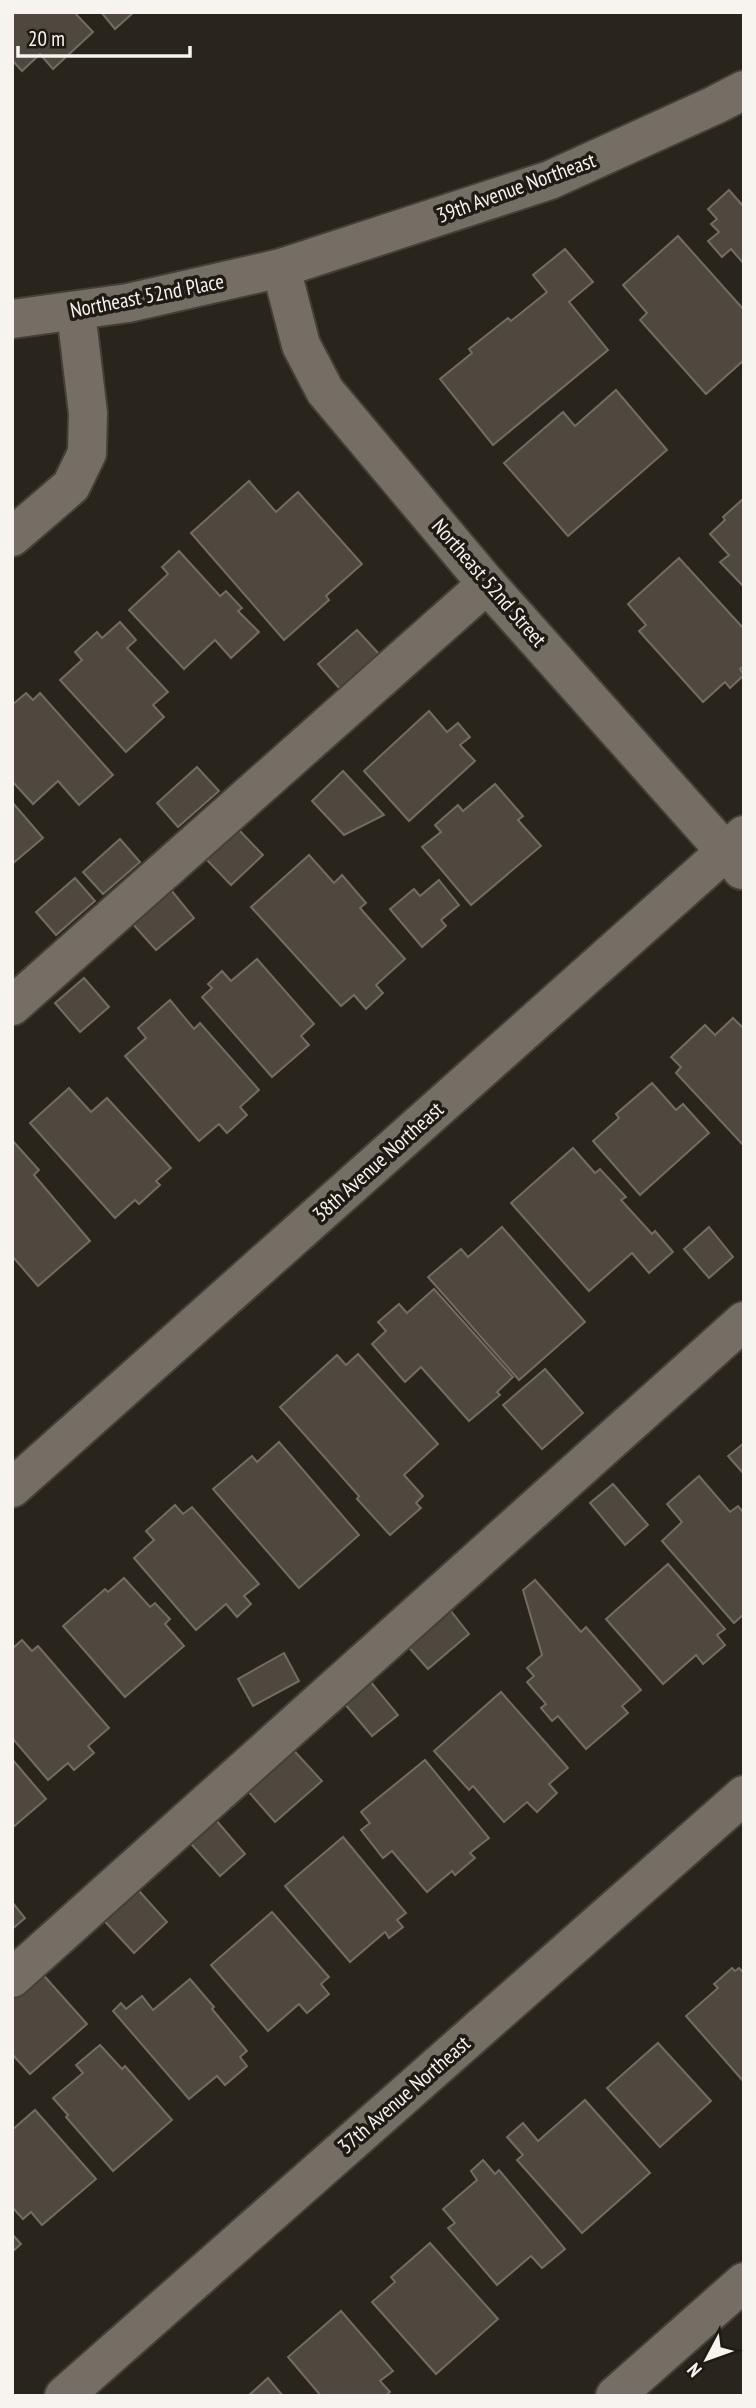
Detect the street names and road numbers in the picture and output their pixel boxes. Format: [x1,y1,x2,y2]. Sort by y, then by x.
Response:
street label: 39th Avenue Northeast [433,146,599,229]
street label: Northeast 52nd Place [68,267,226,324]
street label: Northeast 52nd Street [426,513,553,653]
street label: 38th Avenue Northeast [307,1096,449,1228]
street label: 37th Avenue Northeast [332,2030,476,2160]

